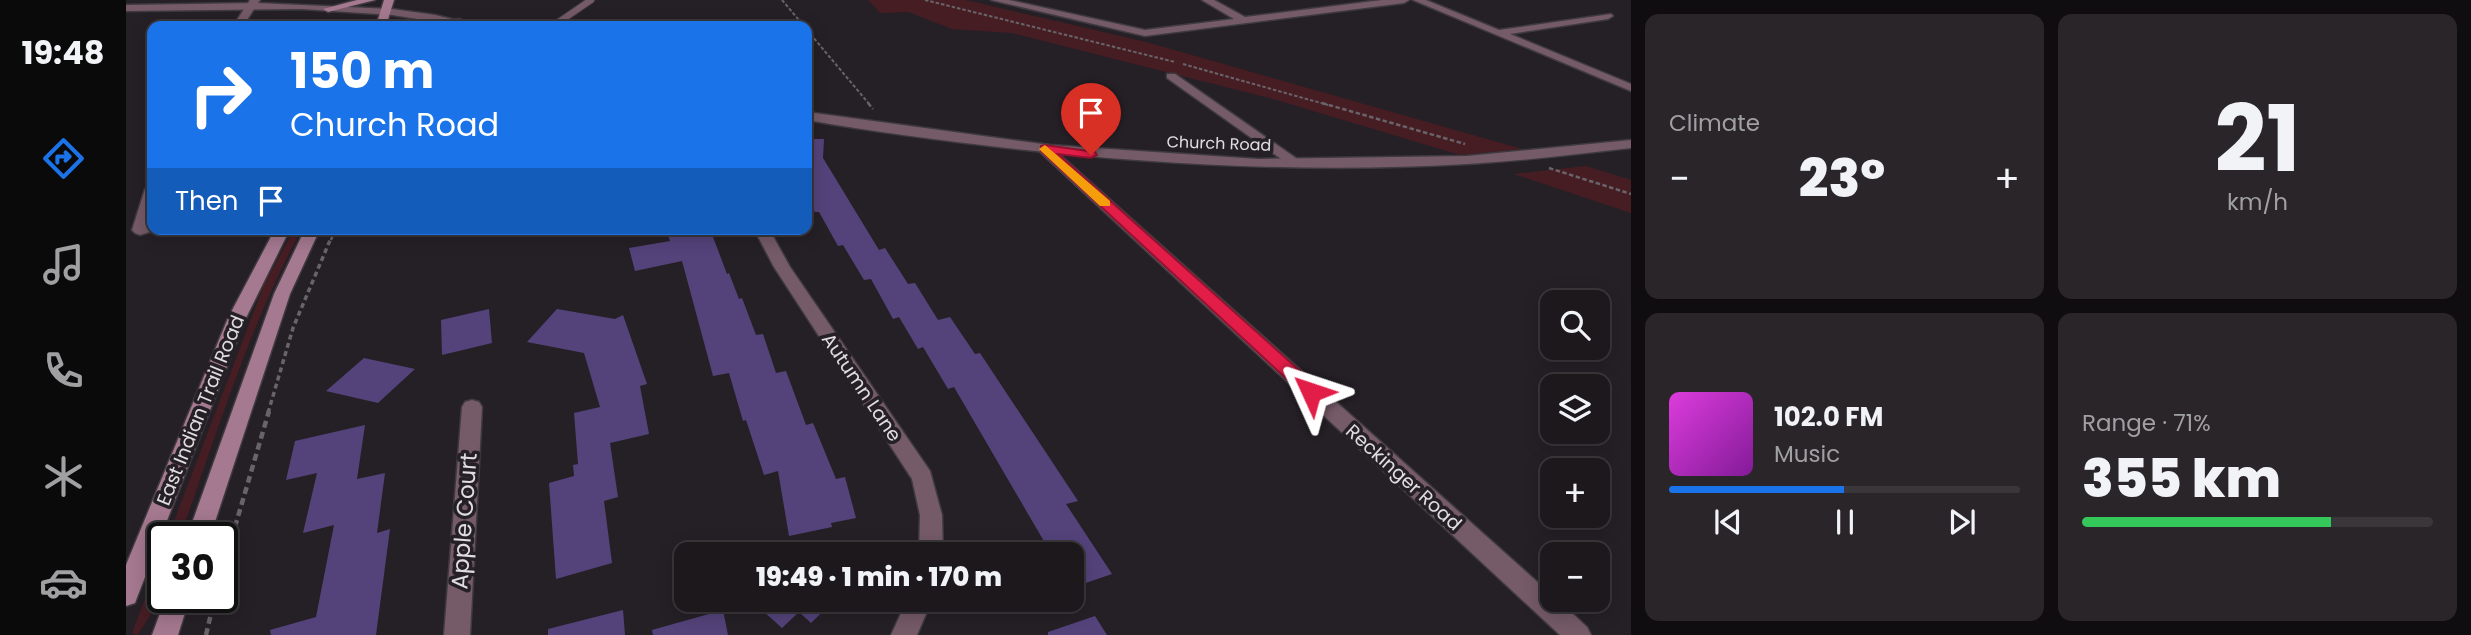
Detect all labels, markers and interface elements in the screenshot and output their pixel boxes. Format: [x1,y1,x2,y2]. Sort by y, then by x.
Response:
text: 19:48 [21,30,105,75]
text: 150 m [290,37,435,105]
icon: right [175,49,266,140]
text: 21 [2214,75,2301,203]
pin [1061,83,1121,155]
icon: arrive [1072,94,1110,132]
text: Church Road [290,102,499,147]
text: Climate [1669,107,1760,139]
street label: Church Road [1166,130,1272,157]
icon: directions [39,134,88,183]
text: 23° [1799,142,1885,215]
text: − [1669,152,1690,205]
text: + [1994,152,2020,205]
icon: arrive [252,182,290,220]
text: Then [175,183,238,219]
text: km/h [2227,186,2288,218]
icon: music [39,240,88,289]
map controls [1540,290,1610,612]
button: search [1540,290,1610,360]
street label: East Indian Trail Road [150,311,251,509]
street label: Autumn Lane [815,328,908,447]
icon: phone [39,346,88,395]
position arrow [1274,355,1348,429]
button: layers [1540,374,1610,444]
text: 102.0 FM [1774,399,1883,435]
text: Range · 71% [2082,407,2211,439]
street label: Reckinger Road [1340,418,1468,537]
text: Music [1774,438,1840,470]
text: 355 km [2082,442,2281,515]
icon: climate [39,452,88,501]
street label: Apple Court [443,452,485,590]
button: + [1540,458,1610,528]
icon: previous [1709,503,1747,541]
icon: pause [1826,503,1864,541]
icon: next [1943,503,1981,541]
speed limit sign: 30 [147,522,238,613]
button: − [1540,542,1610,612]
icon: car [39,558,88,607]
text: 19:49 · 1 min · 170 m [756,559,1002,595]

